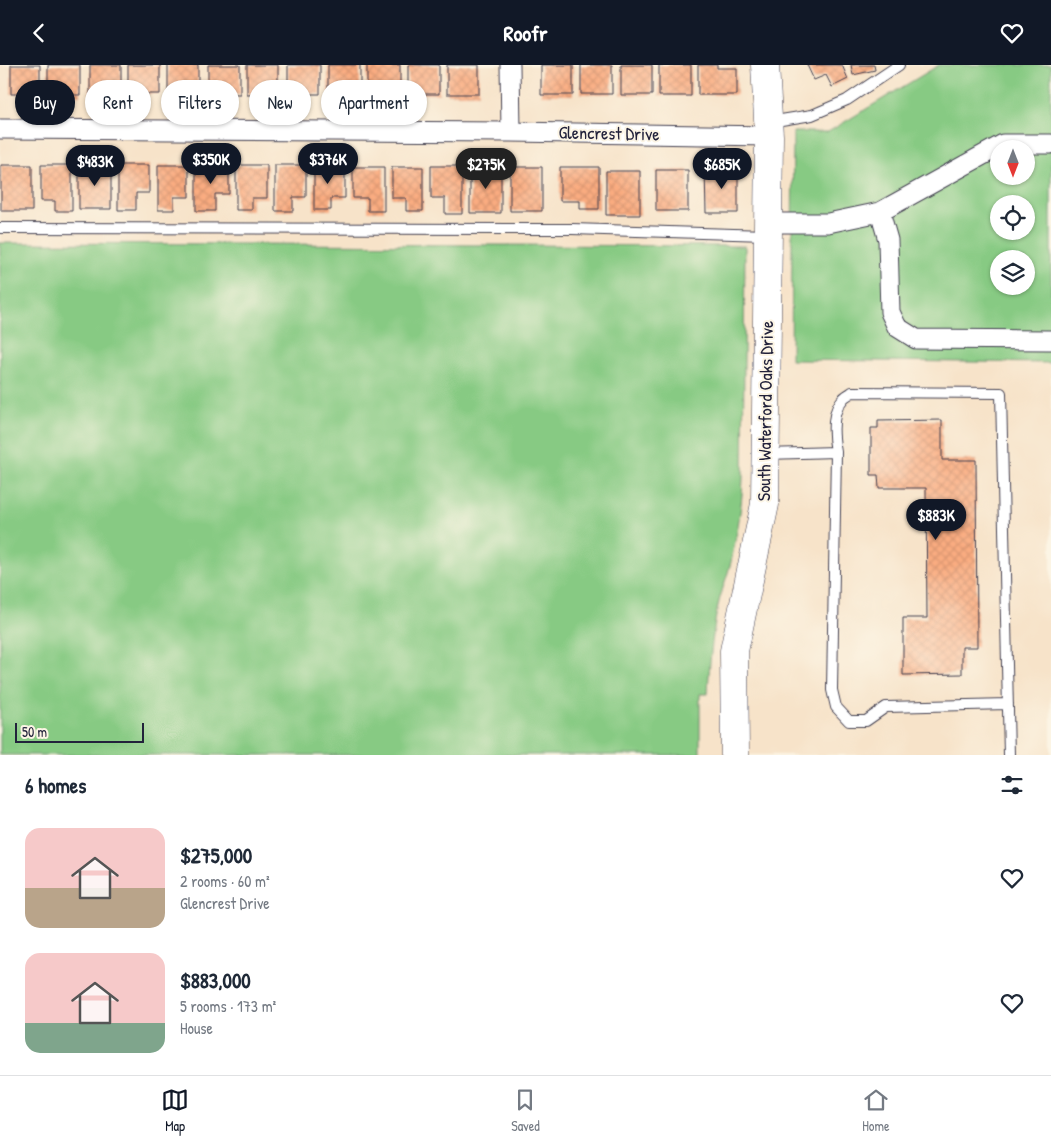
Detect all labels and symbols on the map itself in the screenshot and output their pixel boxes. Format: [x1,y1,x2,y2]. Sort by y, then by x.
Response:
street label: Glencrest Drive [558,120,660,146]
north arrow [990,140,1035,185]
pin: $350K [176,143,246,185]
pin: $376K [293,143,363,185]
pin: $483K [60,145,130,187]
pin: $275K [451,147,521,190]
pin: $685K [687,147,757,190]
street label: South Waterford Oaks Drive [751,321,779,501]
pin: $883K [901,499,971,541]
scale bar [15,720,144,743]

